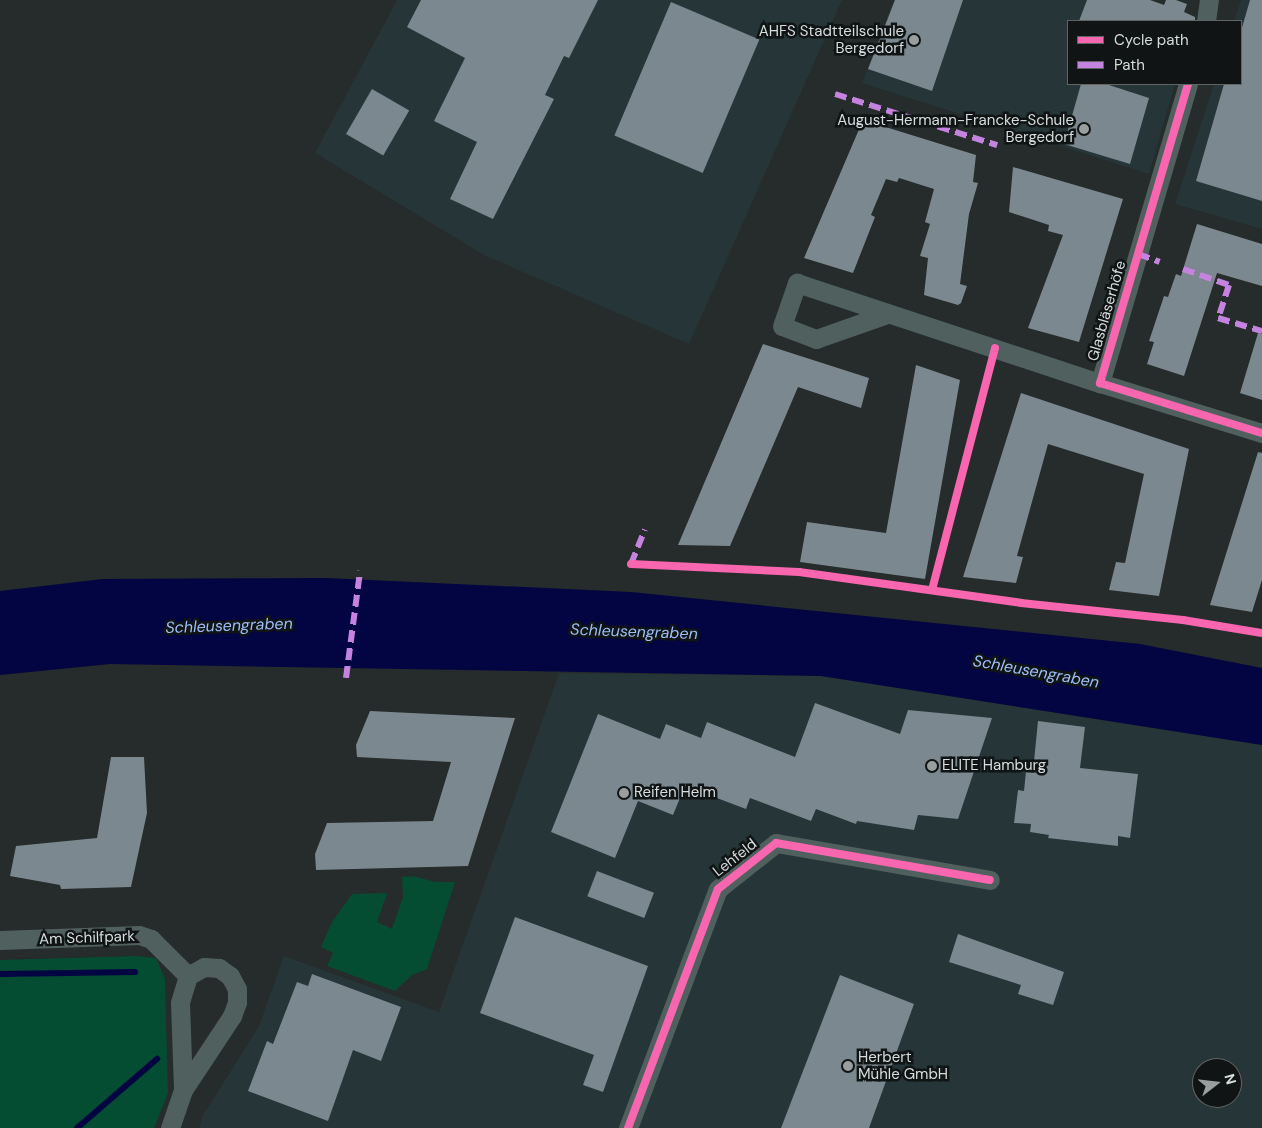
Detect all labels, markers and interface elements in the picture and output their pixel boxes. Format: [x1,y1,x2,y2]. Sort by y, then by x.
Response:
legend [1067,20,1242,85]
place label: AHFS Stadtteilschule Bergedorf [759,22,904,57]
text: Cycle path [1114,30,1189,50]
marker: AHFS Stadtteilschule Bergedorf [908,34,920,46]
text: Path [1114,55,1145,75]
place label: August-Hermann-Francke-Schule Bergedorf [837,111,1074,146]
marker: August-Hermann-Francke-Schule Bergedorf [1078,123,1090,135]
street label: Glasbläserhöfe [1084,259,1130,363]
water label: Schleusengraben [165,614,293,638]
water label: Schleusengraben [570,620,698,644]
water label: Schleusengraben [972,651,1100,693]
place label: ELITE Hamburg [942,757,1046,775]
marker: ELITE Hamburg [926,760,938,772]
place label: Reifen Helm [634,784,716,802]
marker: Reifen Helm [618,787,630,799]
street label: Lehfeld [709,835,761,881]
street label: Am Schilfpark [39,927,135,949]
place label: Herbert Mühle GmbH [858,1048,948,1083]
north arrow [1192,1058,1242,1108]
marker: Herbert Mühle GmbH [842,1060,854,1072]
text: N [1220,1072,1241,1087]

